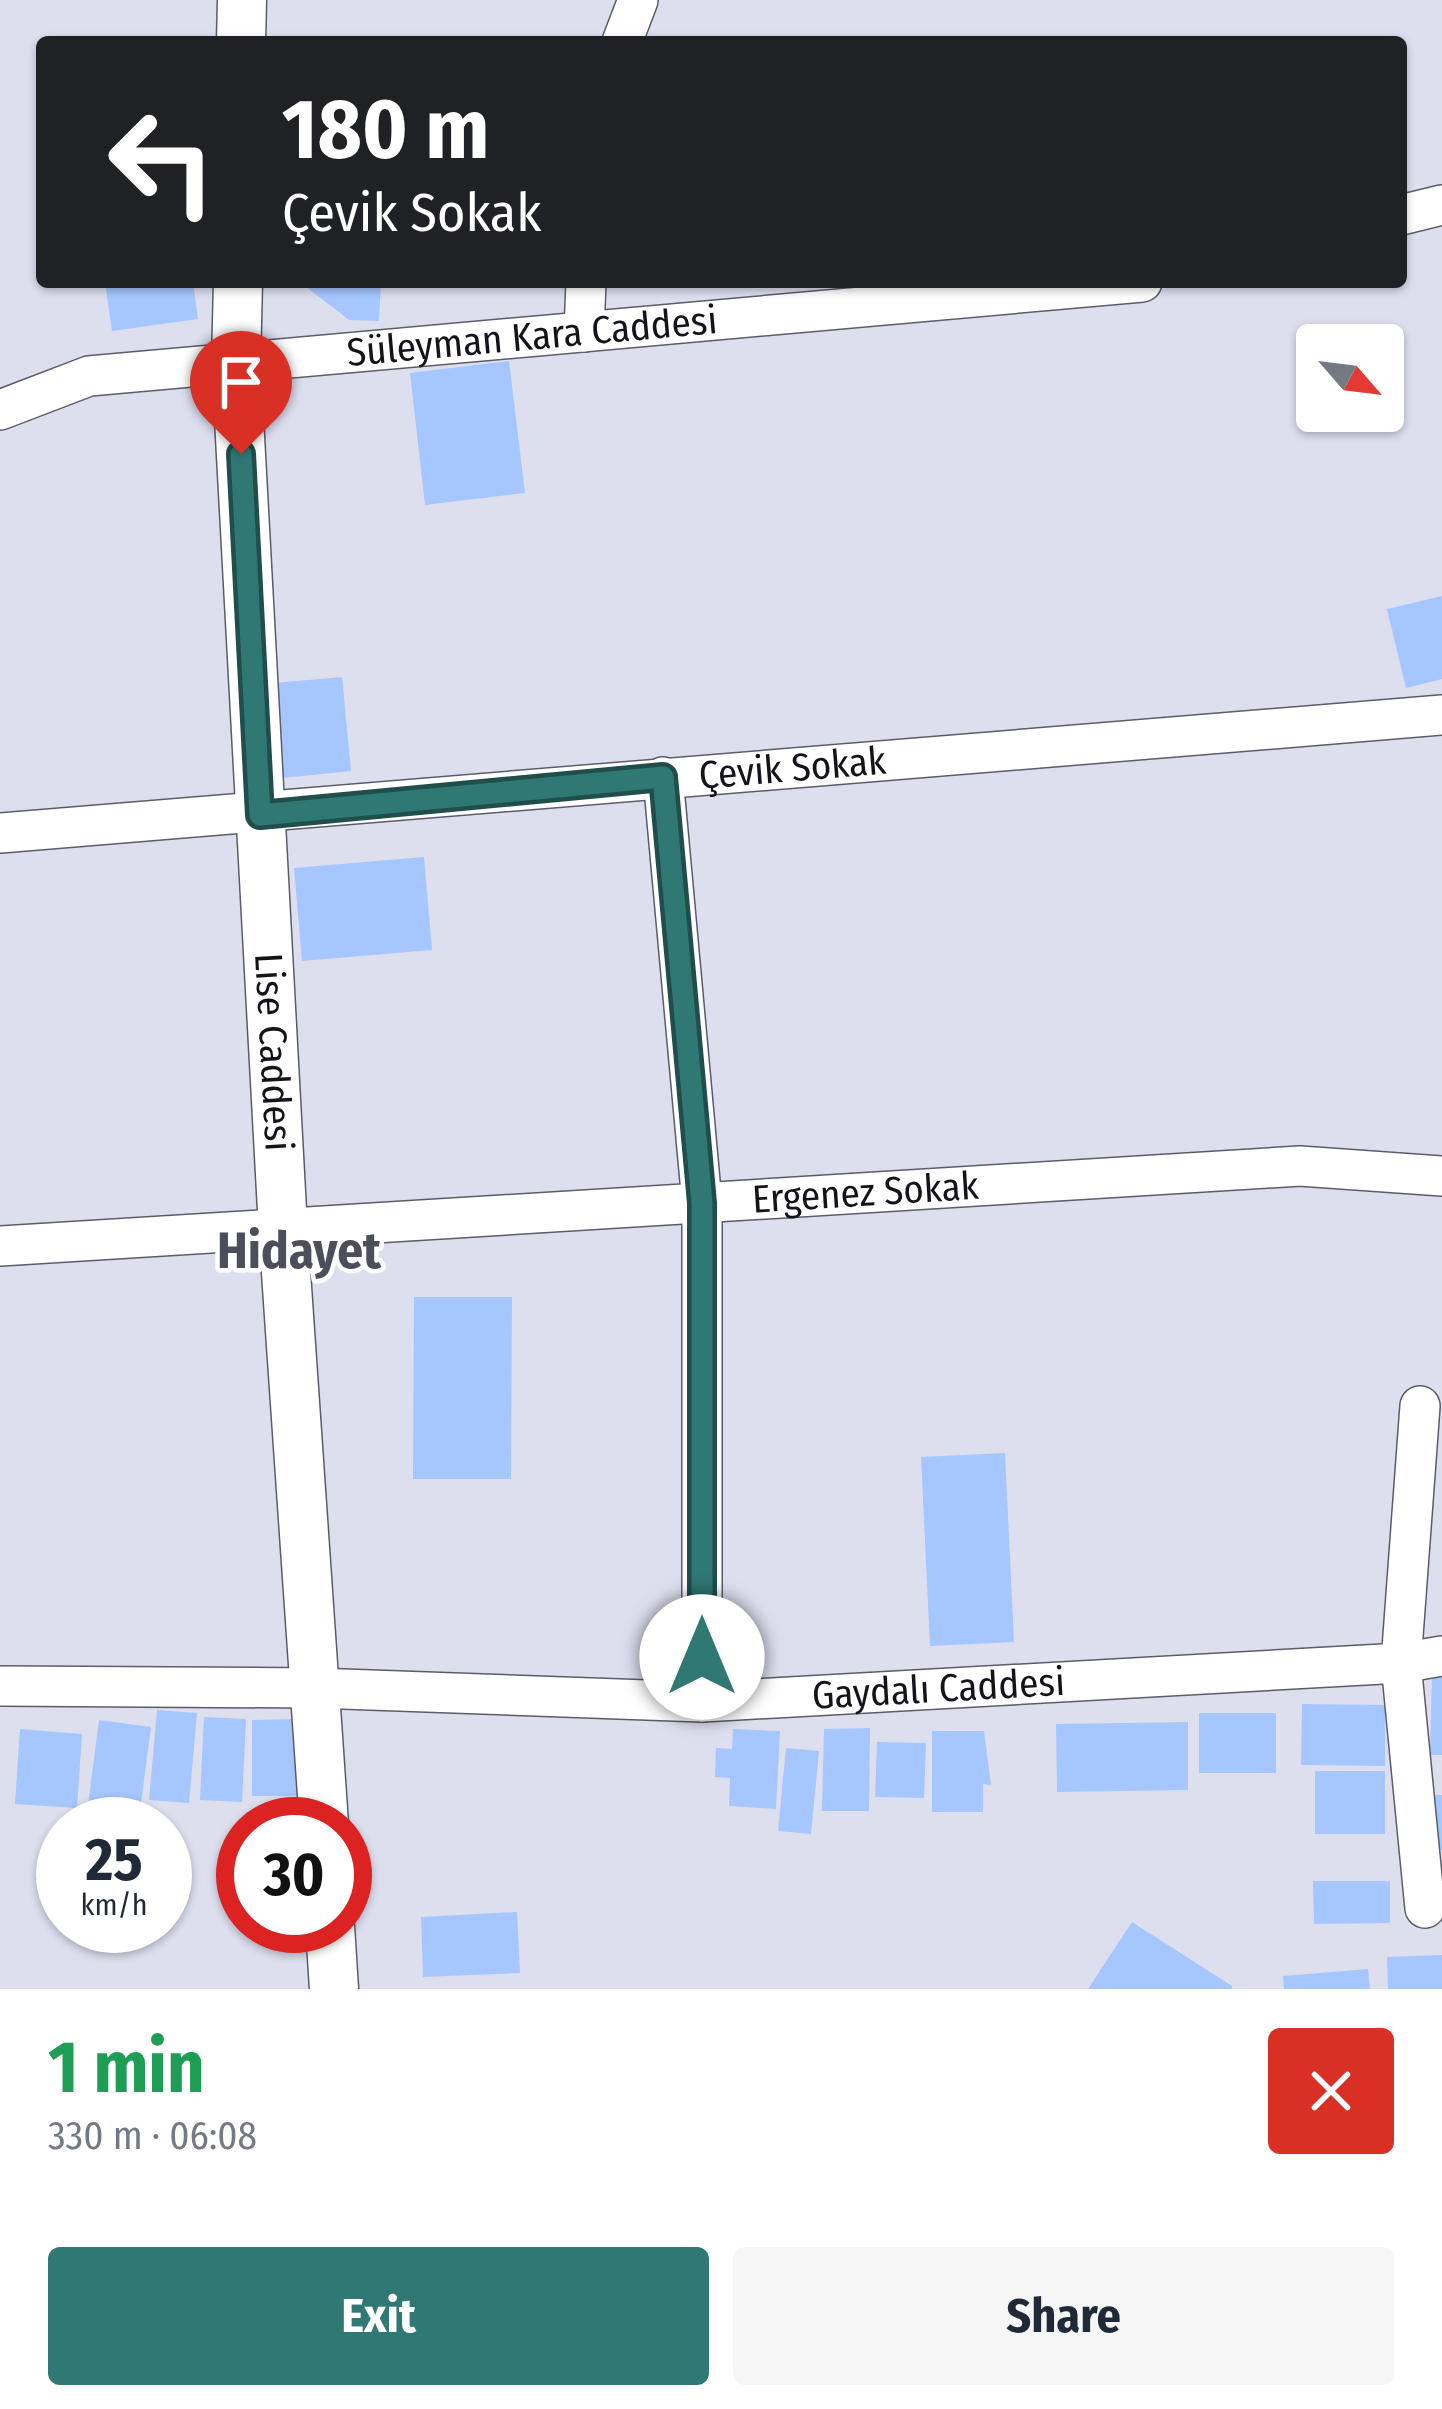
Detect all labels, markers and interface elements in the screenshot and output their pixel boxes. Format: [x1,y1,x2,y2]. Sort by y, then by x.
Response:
text: 180 m [282,79,489,180]
icon: left [84,84,240,240]
text: Çevik Sokak [282,181,541,245]
street label: Süleyman Kara Caddesi [345,297,719,376]
north arrow [1296,324,1404,432]
map controls [1296,324,1404,432]
pin [190,331,292,454]
icon: arrive [208,349,274,415]
street label: Çevik Sokak [697,738,888,799]
street label: Lise Caddesi [245,952,302,1152]
street label: Ergenez Sokak [751,1163,981,1223]
district label: Hidayet [217,1220,382,1282]
position arrow [639,1594,765,1720]
street label: Gaydalı Caddesi [811,1659,1066,1719]
speed limit sign: 30 [216,1797,372,1953]
text: 25 [85,1824,143,1896]
text: km/h [81,1887,147,1923]
text: 1 min [48,2025,205,2111]
button: close [1268,2028,1394,2154]
text: 330 m · 06:08 [48,2113,257,2159]
button: Exit [48,2247,709,2385]
button: Share [733,2247,1394,2385]

